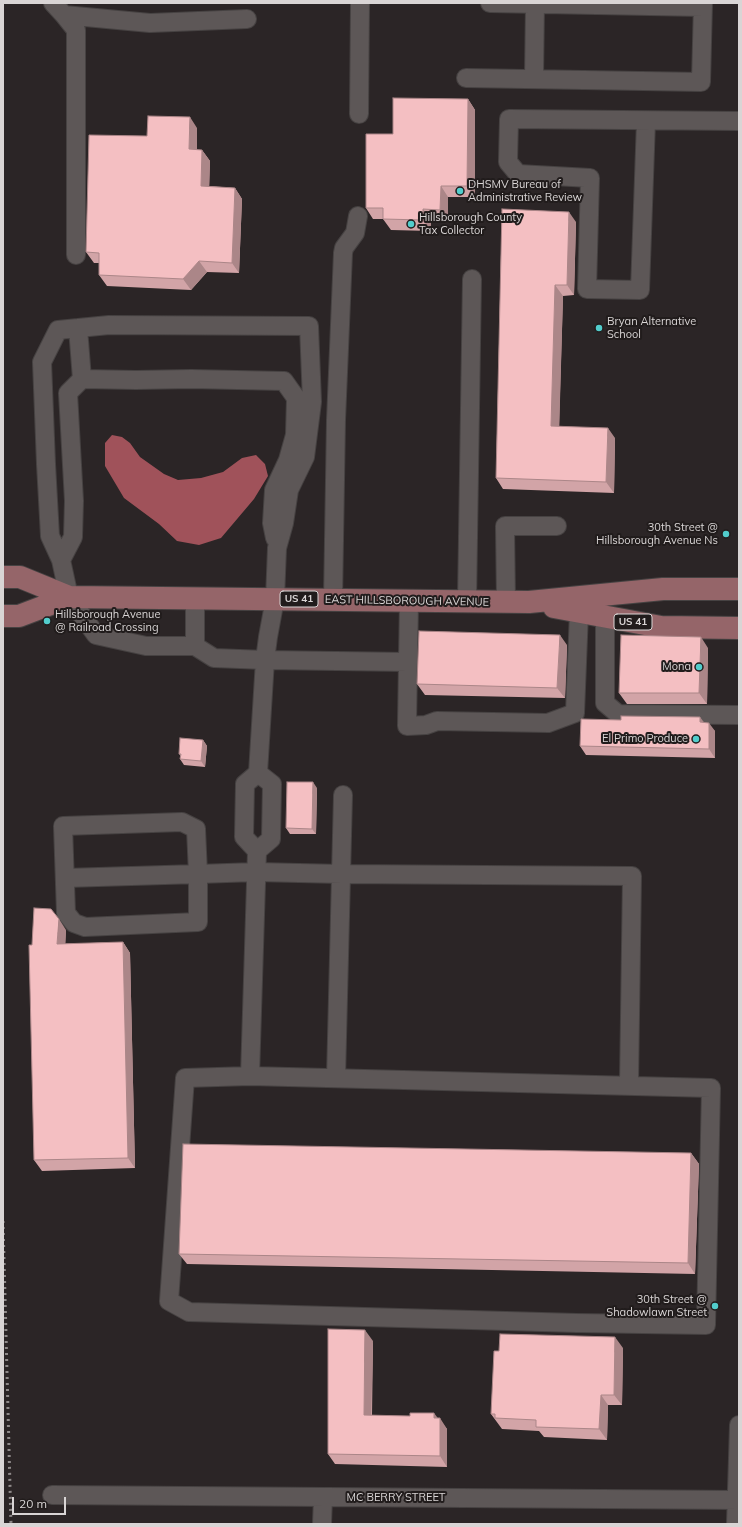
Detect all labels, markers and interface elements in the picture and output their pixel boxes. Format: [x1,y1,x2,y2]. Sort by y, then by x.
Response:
place label: DHSMV Bureau of Administrative Review [468,178,582,204]
marker: DHSMV Bureau of Administrative Review [455,186,465,196]
place label: Hillsborough County Tax Collector [419,211,522,237]
marker: Hillsborough County Tax Collector [406,219,416,229]
place label: Bryan Alternative School [607,315,696,341]
marker: Bryan Alternative School [594,323,604,333]
place label: 30th Street @ Hillsborough Avenue Ns [596,521,718,547]
marker: 30th Street @ Hillsborough Avenue Ns [721,529,731,539]
road number: US 41 [280,591,318,607]
street label: EAST HILLSBOROUGH AVENUE [325,593,489,609]
place label: Hillsborough Avenue @ Railroad Crossing [55,608,160,634]
road number: US 41 [614,614,652,630]
marker: Hillsborough Avenue @ Railroad Crossing [42,616,52,626]
place label: Mona [662,660,691,674]
marker: Mona [694,662,704,672]
place label: El Primo Produce [602,732,688,746]
marker: El Primo Produce [691,734,701,744]
place label: 30th Street @ Shadowlawn Street [606,1293,707,1319]
marker: 30th Street @ Shadowlawn Street [710,1301,720,1311]
scale bar [14,1489,68,1515]
street label: MC BERRY STREET [347,1491,445,1505]
text: 20 m [19,1496,47,1511]

